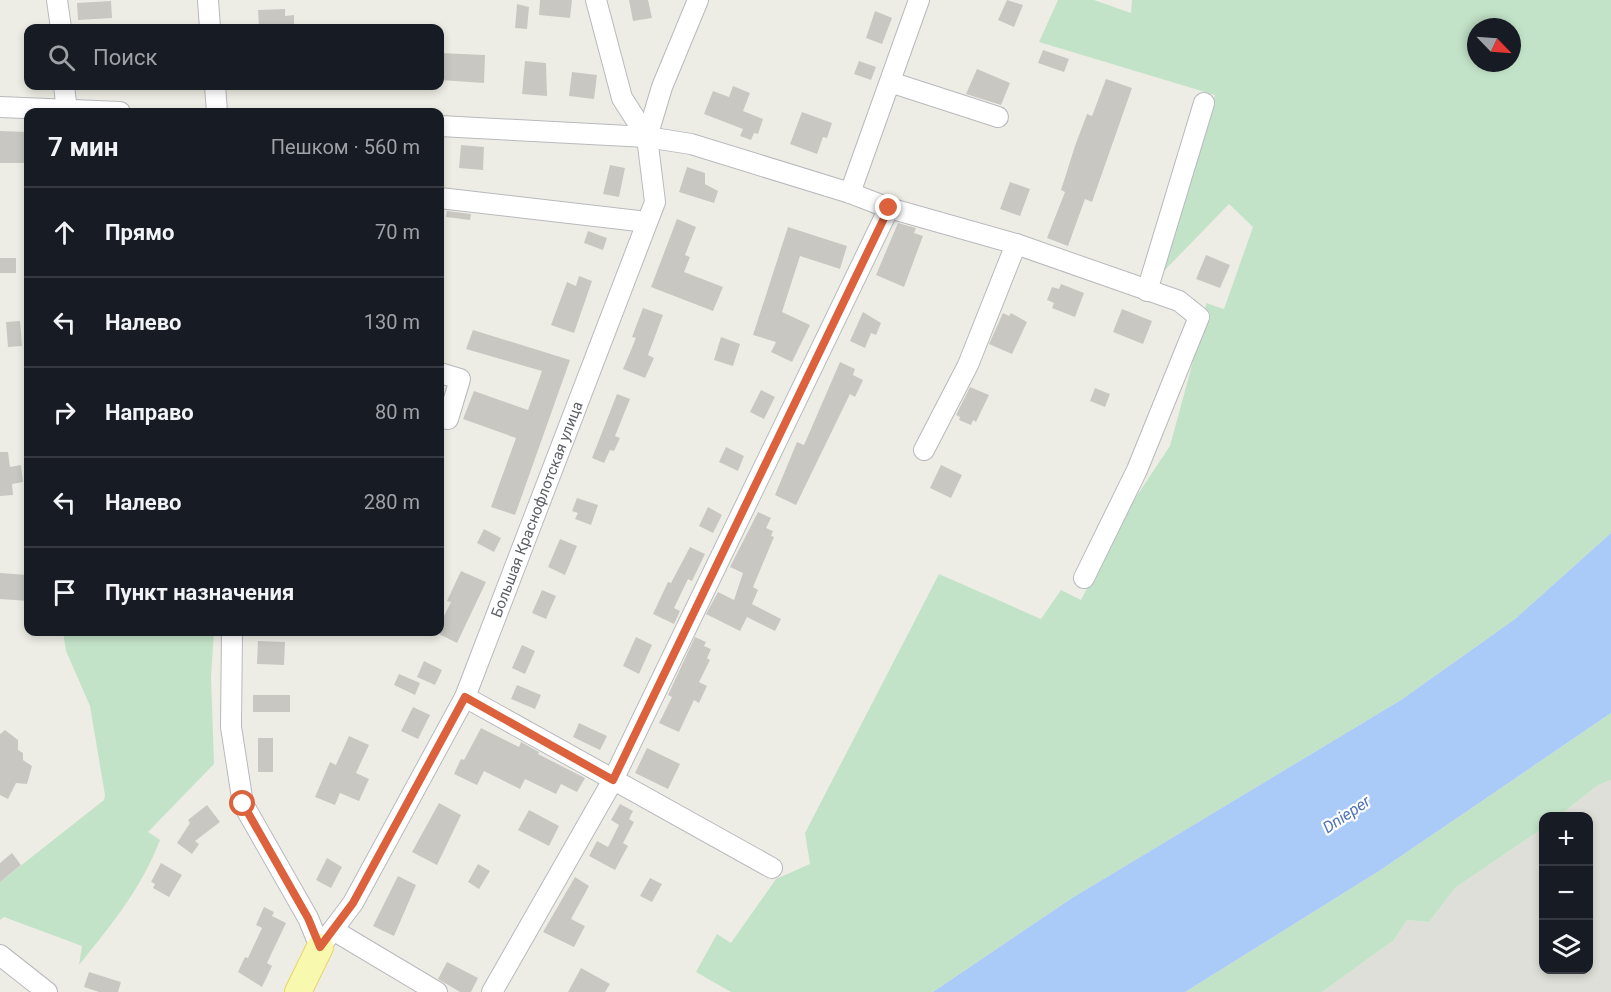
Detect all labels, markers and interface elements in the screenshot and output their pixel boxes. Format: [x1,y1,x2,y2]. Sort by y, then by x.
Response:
north arrow [1467,18,1521,72]
search box [24,24,444,90]
icon: search [45,41,78,74]
text: Поиск [93,45,157,70]
text: 7 мин [48,132,119,162]
text: Пешком · 560 m [271,135,420,159]
route end [875,194,901,220]
icon: ahead [48,216,81,249]
text: Прямо [105,220,174,245]
text: 70 m [375,220,420,244]
icon: left [48,306,81,339]
text: Налево [105,310,182,335]
text: 130 m [364,310,420,334]
icon: right [48,396,81,429]
street label: Большая Краснофлотская улица [487,399,587,620]
text: Направо [105,400,194,425]
text: 80 m [375,400,420,424]
icon: left [48,486,81,519]
text: Налево [105,490,182,515]
text: 280 m [364,490,420,514]
icon: arrive [48,576,81,609]
text: Пункт назначения [105,580,294,605]
route start [229,790,255,816]
water label: Dnieper [1319,791,1374,837]
map controls [1539,812,1593,974]
button: + [1539,812,1593,866]
button: − [1539,866,1593,920]
button: layers [1539,920,1593,974]

